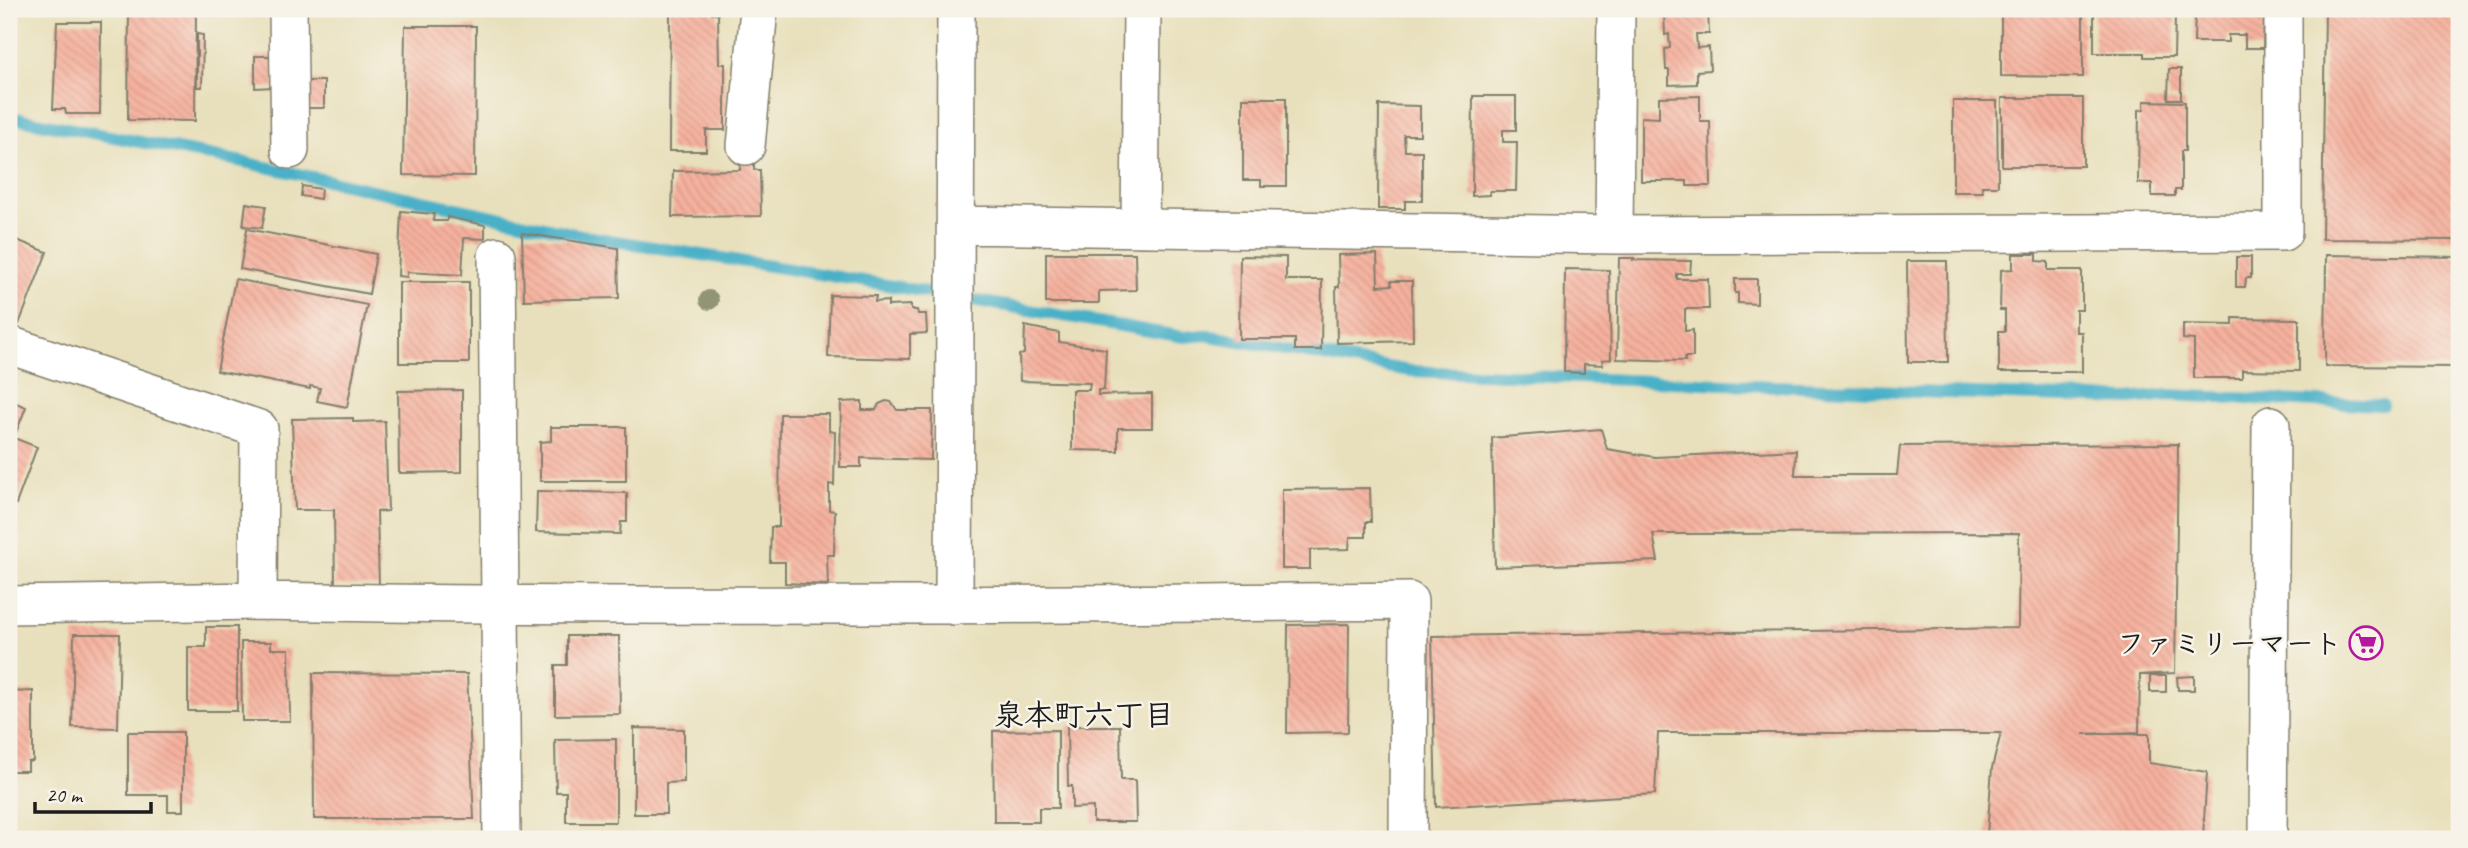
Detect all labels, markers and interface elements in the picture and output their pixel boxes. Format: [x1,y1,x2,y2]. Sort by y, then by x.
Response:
supermarket icon: ファミリーマート [2347,624,2385,662]
place label: ファミリーマート [2117,626,2342,661]
district label: 泉本町六丁目 [994,696,1174,734]
scale bar [35,771,150,815]
text: 20 m [46,782,84,808]

